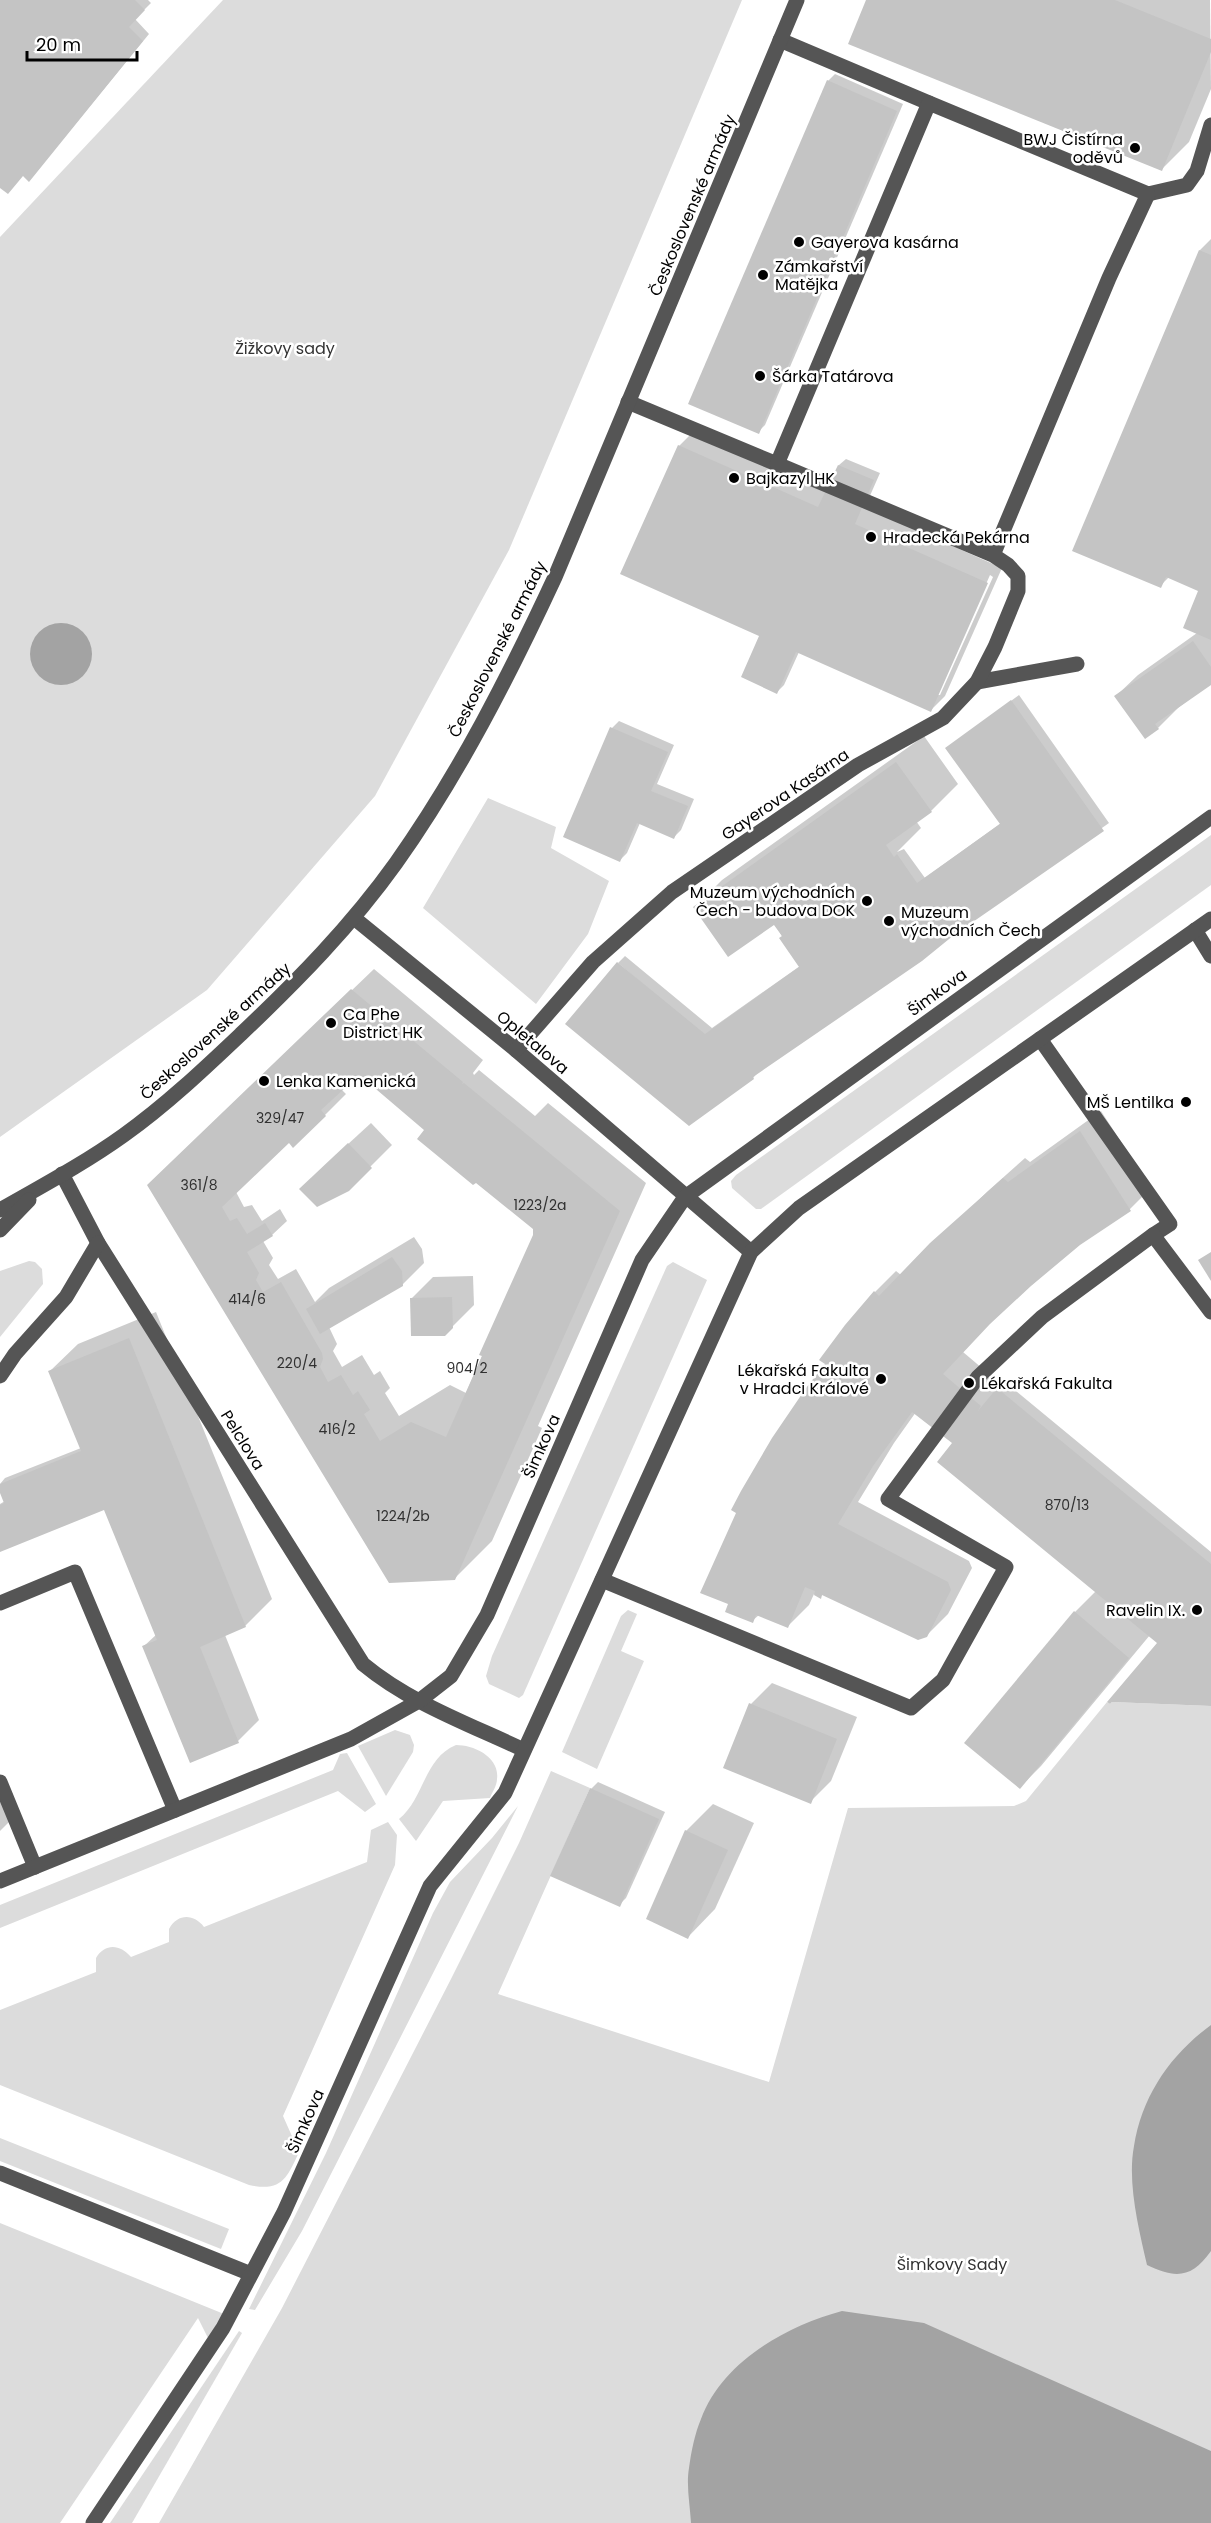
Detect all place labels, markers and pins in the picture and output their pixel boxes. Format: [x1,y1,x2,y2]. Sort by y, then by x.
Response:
place label: BWJ Čistírna oděvů [1023,128,1123,169]
marker: BWJ Čistírna oděvů [1128,141,1142,155]
place label: Gayerova kasárna [811,231,959,254]
marker: Gayerova kasárna [792,235,806,249]
place label: Zámkařství Matějka [775,255,863,296]
marker: Zámkařství Matějka [756,268,770,282]
place label: Šárka Tatárova [772,365,894,388]
marker: Šárka Tatárova [753,369,767,383]
place label: Bajkazyl HK [746,467,835,490]
marker: Bajkazyl HK [727,471,741,485]
place label: Hradecká Pekárna [883,526,1030,549]
marker: Hradecká Pekárna [864,530,878,544]
place label: Muzeum východních Čech - budova DOK [690,881,855,922]
marker: Muzeum východních Čech - budova DOK [860,894,874,908]
place label: Muzeum východních Čech [901,901,1041,942]
marker: Muzeum východních Čech [882,914,896,928]
place label: Ca Phe District HK [343,1003,423,1044]
marker: Ca Phe District HK [324,1016,338,1030]
place label: Lenka Kamenická [276,1070,416,1093]
marker: Lenka Kamenická [257,1074,271,1088]
place label: MŠ Lentilka [1087,1091,1174,1114]
marker: MŠ Lentilka [1179,1095,1193,1109]
place label: Lékařská Fakulta v Hradci Králové [738,1359,869,1400]
marker: Lékařská Fakulta v Hradci Králové [874,1372,888,1386]
place label: Lékařská Fakulta [981,1372,1112,1395]
marker: Lékařská Fakulta [962,1376,976,1390]
place label: Ravelin IX. [1106,1599,1185,1622]
marker: Ravelin IX. [1190,1603,1204,1617]

